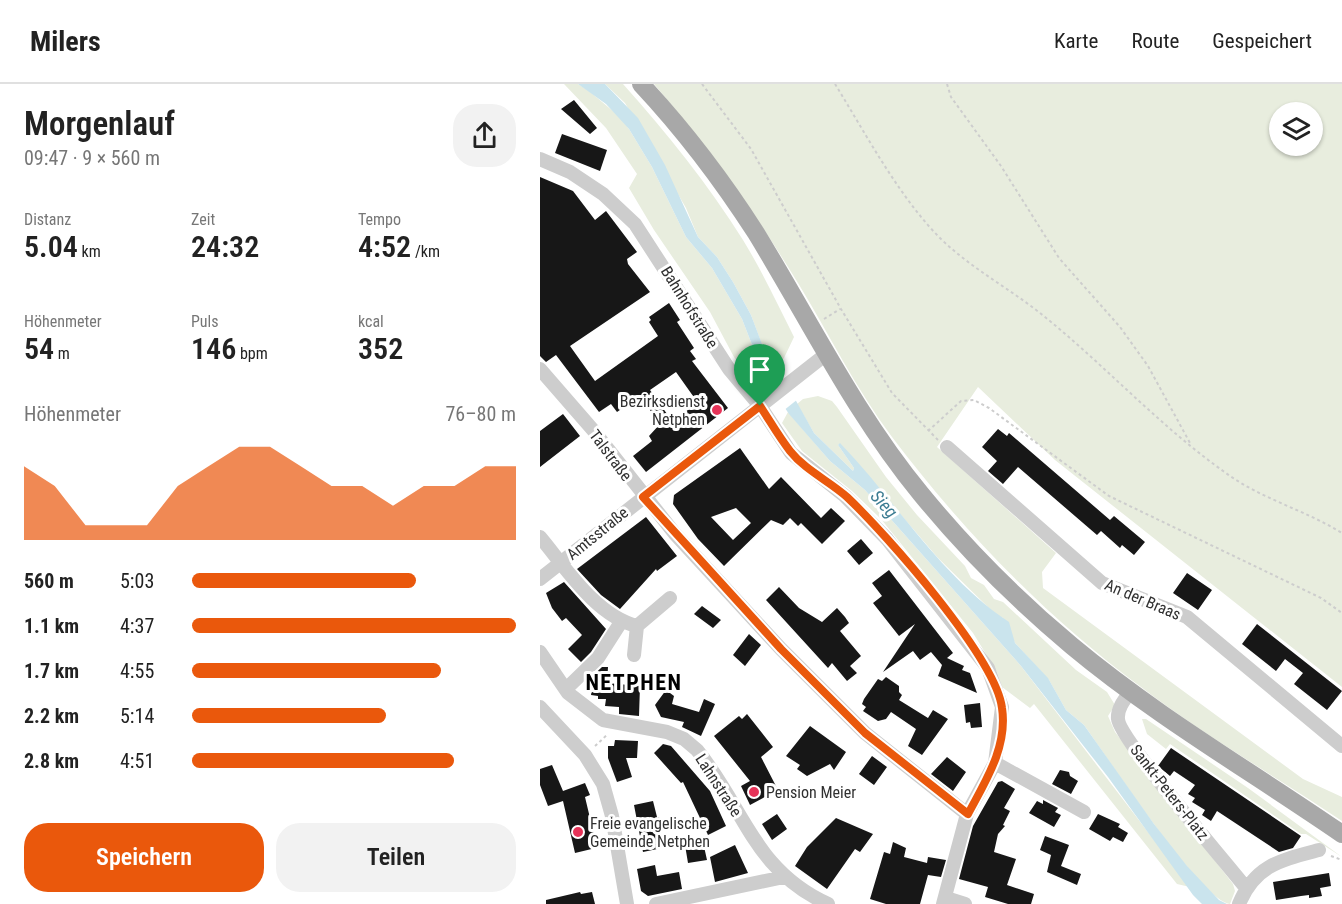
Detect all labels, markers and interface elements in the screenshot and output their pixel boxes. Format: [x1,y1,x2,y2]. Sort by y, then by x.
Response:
text: Milers [30,25,101,58]
text: Karte [1054,29,1098,53]
text: Route [1131,29,1179,53]
text: Gespeichert [1212,29,1312,53]
map controls [1269,102,1323,156]
button: layers [1269,102,1323,156]
text: Morgenlauf [24,104,175,143]
button: share [453,104,516,167]
text: 09:47 · 9 × 560 m [24,146,160,170]
text: Distanz [24,210,71,229]
text: Zeit [191,210,215,229]
text: Tempo [358,210,401,229]
text: 5.04 [24,229,78,264]
text: 24:32 [191,229,259,264]
text: 4:52 [358,229,411,264]
text: km [78,242,101,261]
text: /km [411,242,440,261]
street label: Bahnhofstraße [657,263,722,352]
text: Höhenmeter [24,312,102,331]
text: Puls [191,312,219,331]
text: kcal [358,312,384,331]
text: 54 [24,331,54,366]
text: 146 [191,331,236,366]
text: 352 [358,331,403,366]
text: m [54,344,70,363]
text: bpm [236,344,268,363]
pin [734,344,785,406]
icon: arrive [743,353,776,386]
place label: Bezirksdienst Netphen [620,392,705,429]
text: Höhenmeter [24,402,121,426]
text: 76–80 m [445,402,516,426]
marker: Bezirksdienst Netphen [710,403,724,417]
street label: Talstraße [585,426,636,485]
water label: Sieg [867,486,902,522]
street label: Amtsstraße [563,503,632,564]
text: 560 m [24,569,74,593]
text: 5:03 [120,569,154,593]
street label: An der Braas [1102,575,1184,624]
text: 1.1 km [24,614,79,638]
text: 4:37 [120,614,154,638]
text: 1.7 km [24,659,79,683]
text: 4:55 [120,659,154,683]
district label: NETPHEN [585,670,683,695]
text: 2.2 km [24,704,79,728]
text: 5:14 [120,704,154,728]
street label: Sankt-Peters-Platz [1126,741,1213,844]
text: 2.8 km [24,749,79,773]
text: 4:51 [120,749,154,773]
street label: Lahnstraße [691,750,746,820]
place label: Pension Meier [766,783,856,802]
marker: Pension Meier [747,785,761,799]
place label: Freie evangelische Gemeinde Netphen [590,814,710,851]
button: Speichern [24,823,264,892]
button: Teilen [276,823,516,892]
marker: Freie evangelische Gemeinde Netphen [571,825,585,839]

